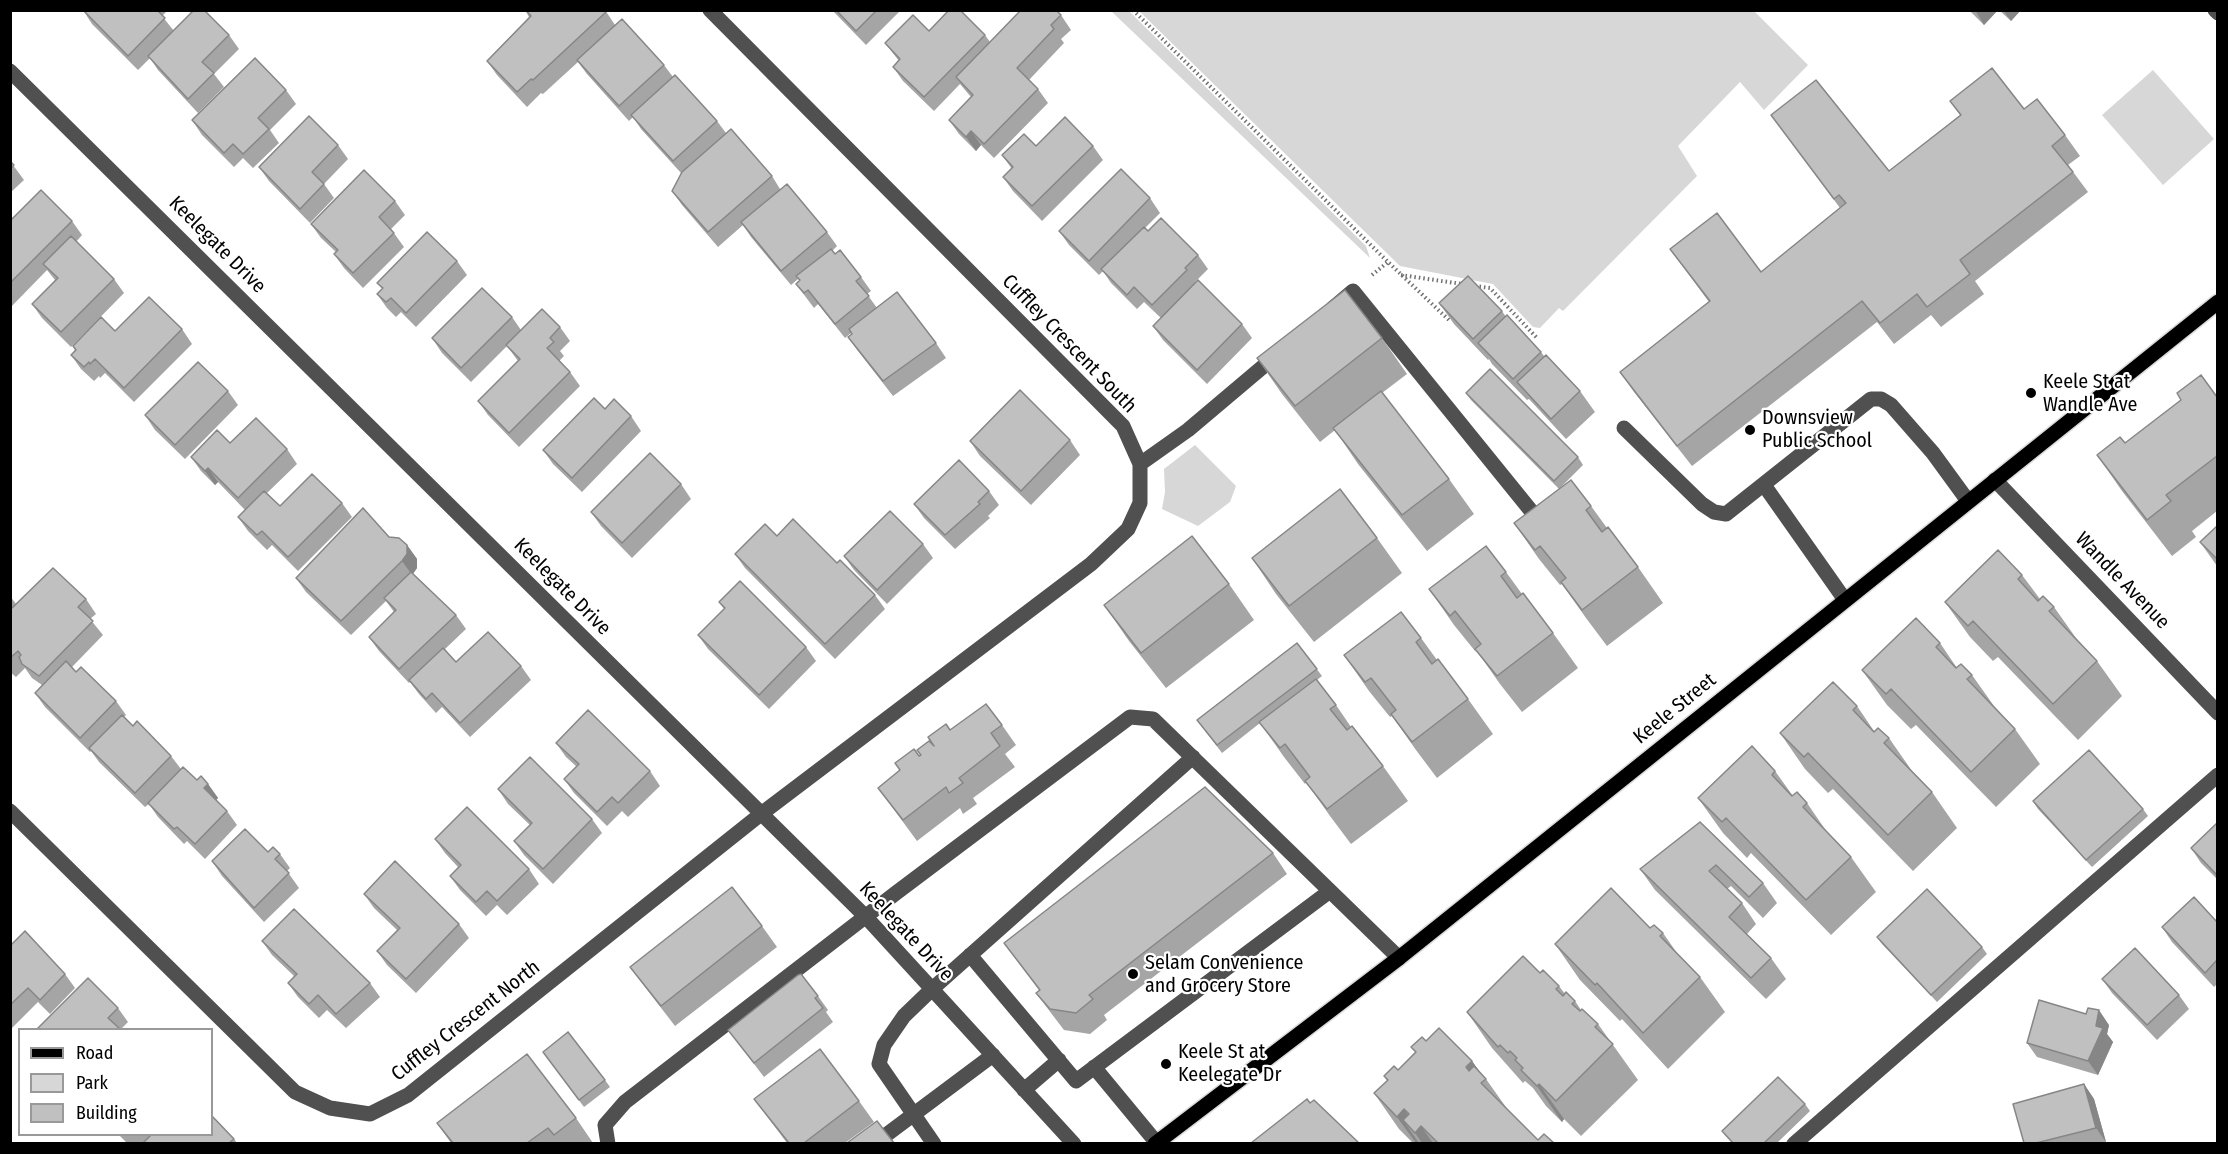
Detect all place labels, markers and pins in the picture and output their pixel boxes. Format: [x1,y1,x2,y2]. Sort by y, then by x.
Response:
place label: Keele St at Wandle Ave [2043,370,2137,417]
marker: Keele St at Wandle Ave [2024,386,2038,400]
place label: Downsview Public School [1762,406,1872,453]
marker: Downsview Public School [1743,423,1757,437]
place label: Selam Convenience and Grocery Store [1145,951,1303,998]
marker: Selam Convenience and Grocery Store [1126,967,1140,981]
place label: Keele St at Keelegate Dr [1178,1040,1281,1087]
marker: Keele St at Keelegate Dr [1159,1057,1173,1071]

